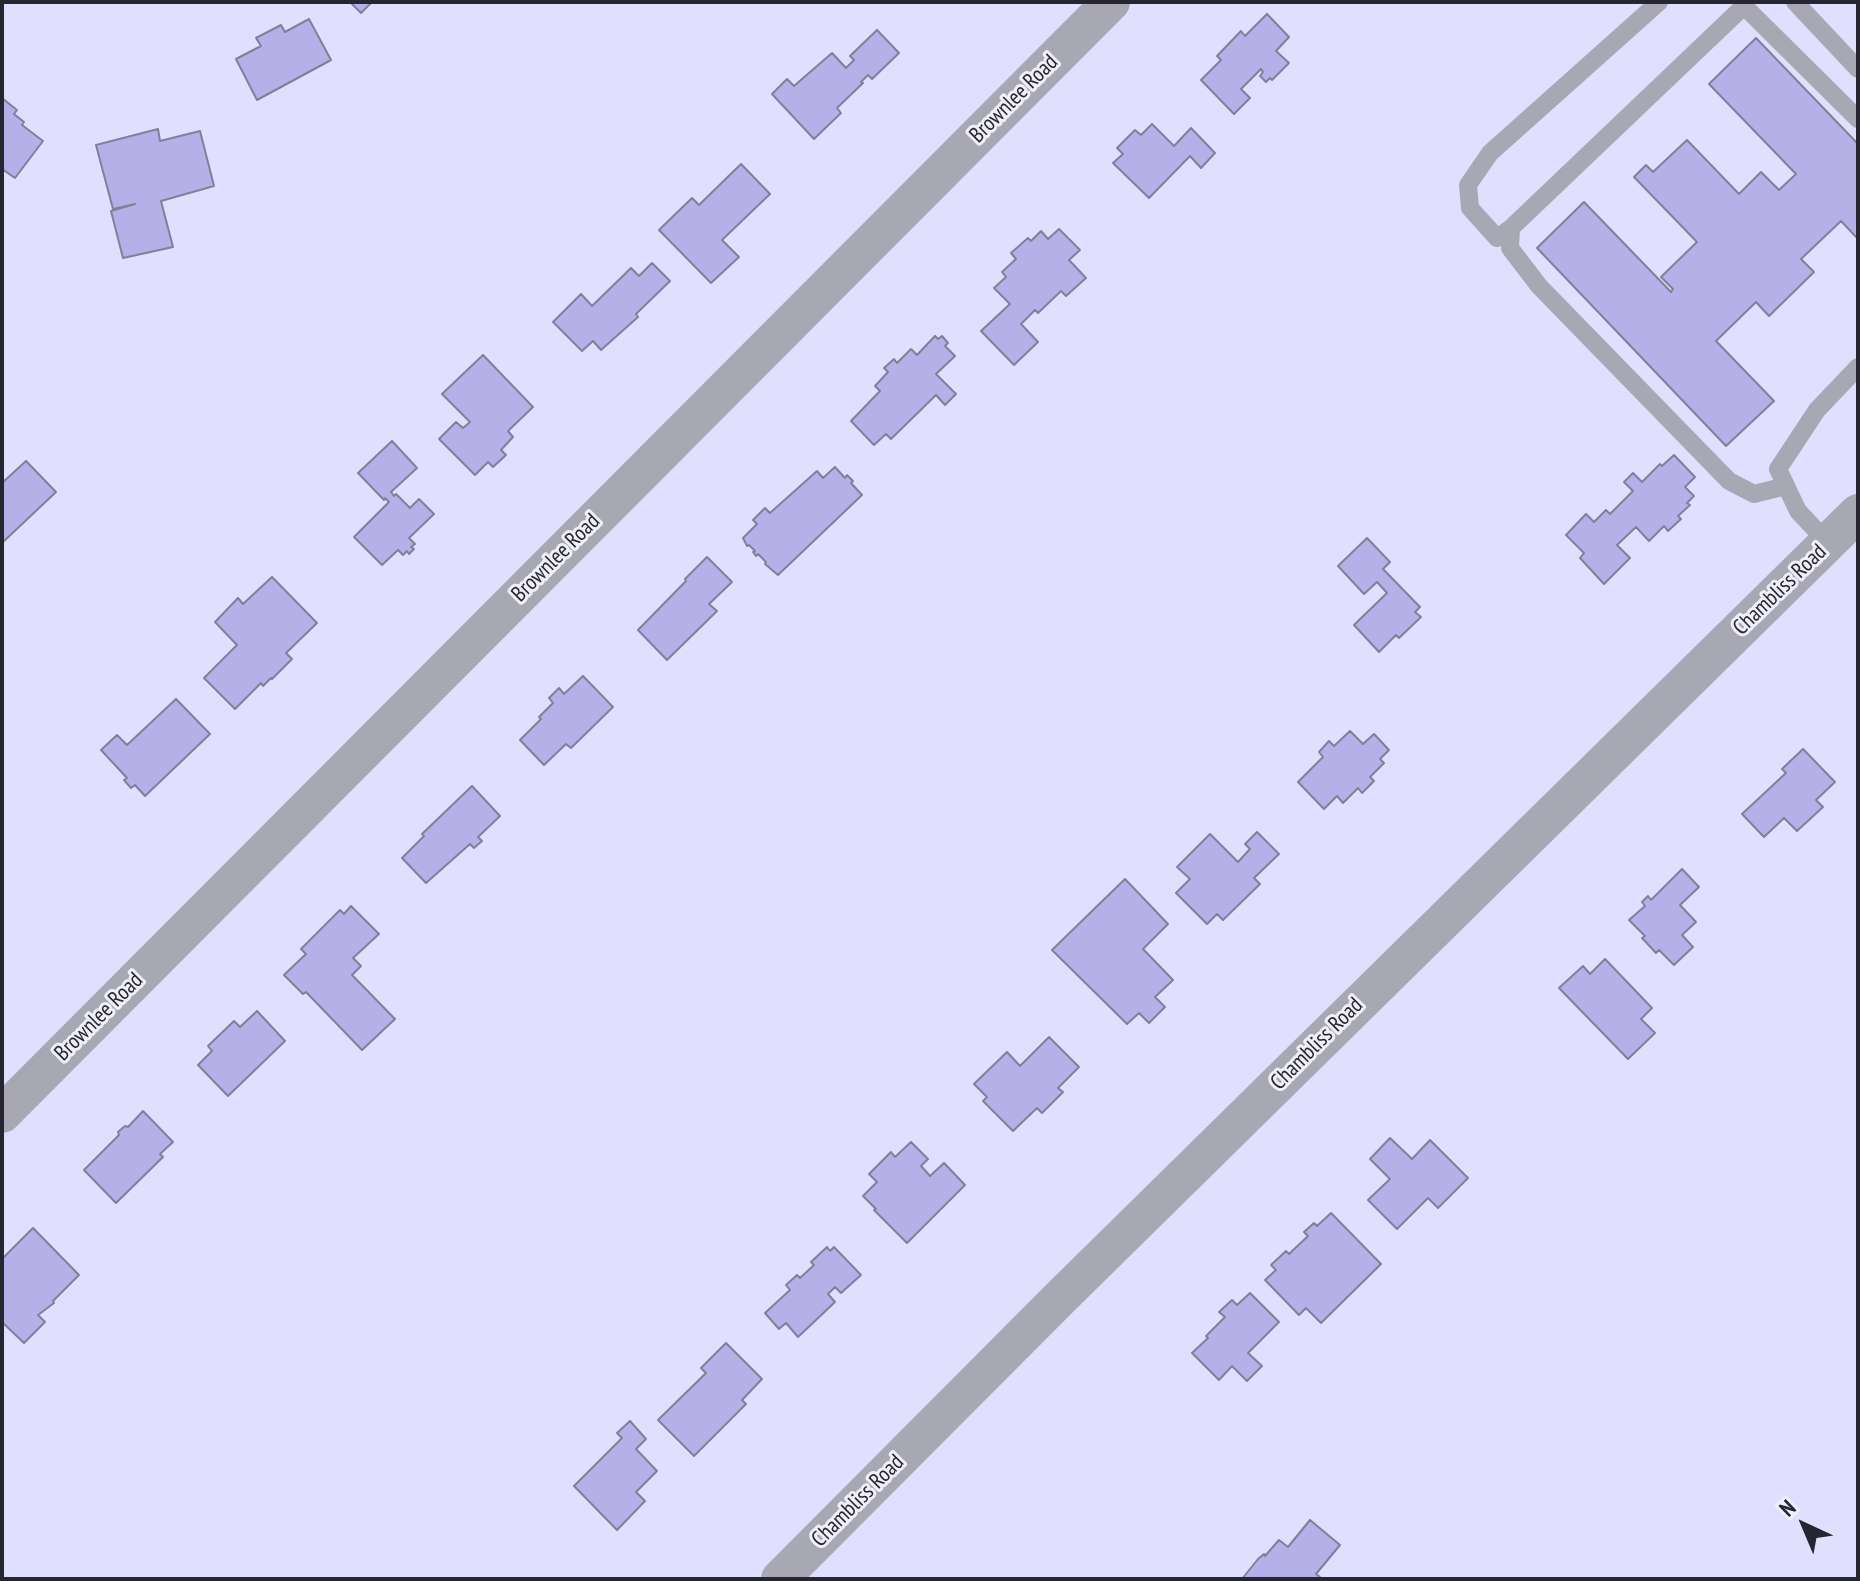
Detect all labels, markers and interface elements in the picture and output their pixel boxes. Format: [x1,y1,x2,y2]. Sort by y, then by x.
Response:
street label: Brownlee Road [964,49,1064,149]
street label: Brownlee Road [506,508,606,608]
street label: Chambliss Road [1728,539,1832,641]
street label: Brownlee Road [49,967,149,1067]
street label: Chambliss Road [1265,992,1369,1096]
street label: Chambliss Road [806,1449,910,1553]
north arrow [1764,1485,1844,1565]
text: N [1773,1494,1801,1522]

